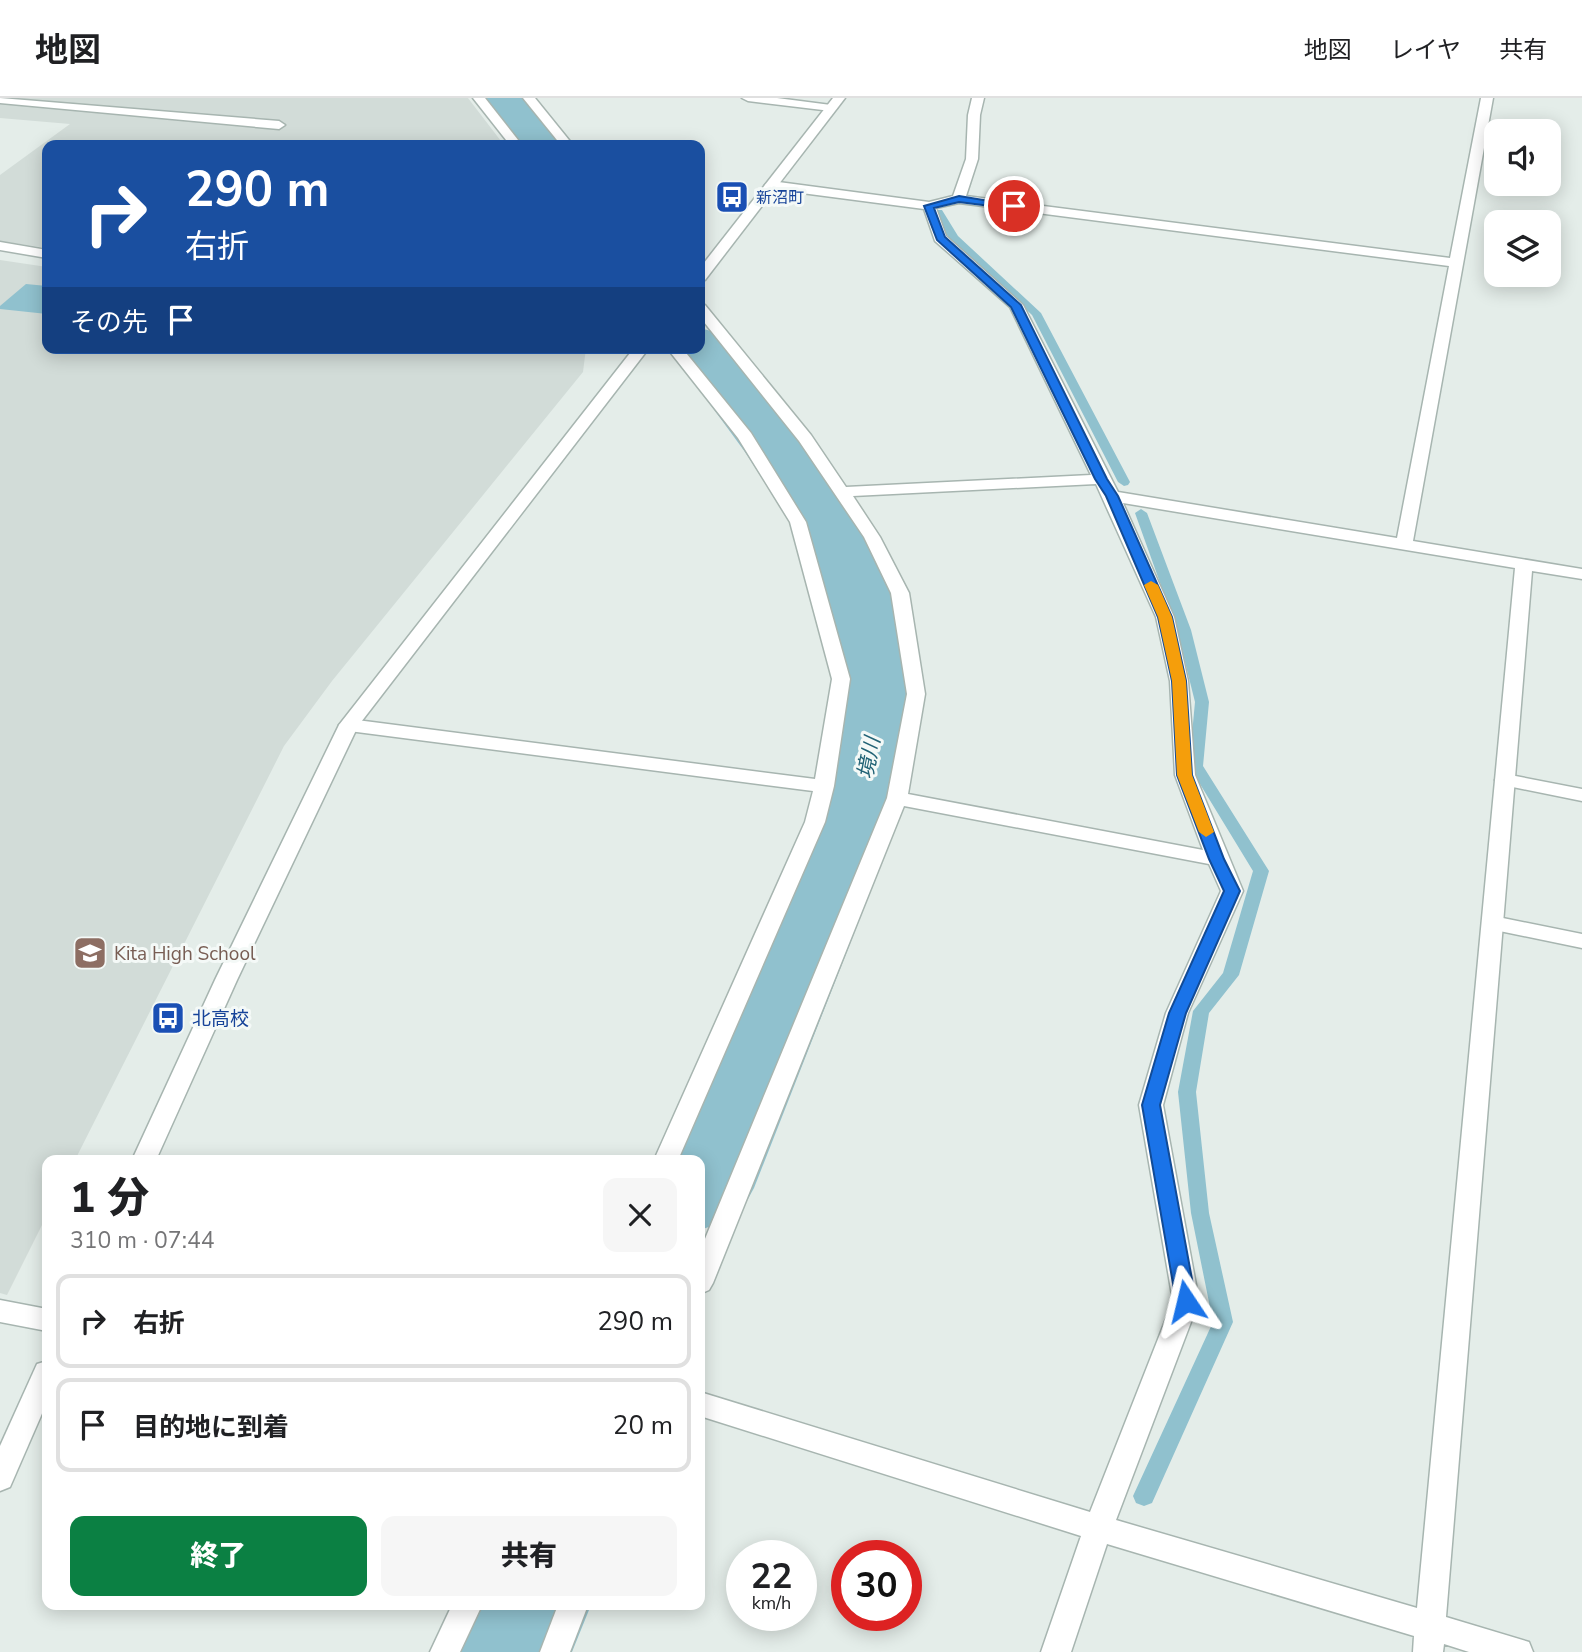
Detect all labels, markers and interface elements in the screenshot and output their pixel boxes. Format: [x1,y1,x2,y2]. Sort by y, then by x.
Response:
text: 地図 [35,28,101,73]
text: 地図 [1304,34,1352,66]
text: レイヤ [1390,34,1461,66]
text: 共有 [1499,34,1547,66]
map controls [1484,119,1561,287]
button: sound [1484,119,1561,196]
text: 290 m [185,156,329,223]
icon: right [70,168,161,259]
pin [984,176,1044,236]
bus stop icon: 新沼町 [713,178,751,216]
place label: 新沼町 [756,187,804,209]
icon: arrive [995,187,1033,225]
button: layers [1484,210,1561,287]
text: 右折 [185,225,249,268]
icon: arrive [162,301,200,339]
text: その先 [70,305,148,340]
water label: 境川 [851,733,887,781]
school or university icon: Kita High School [71,934,109,972]
place label: Kita High School [114,941,256,967]
bus stop icon: 北高校 [149,999,187,1037]
place label: 北高校 [192,1006,249,1032]
text: 1 分 [70,1170,149,1227]
button: close [603,1178,677,1252]
text: 310 m · 07:44 [70,1225,215,1256]
position arrow [1149,1264,1223,1338]
icon: right [74,1302,112,1340]
text: 290 m [597,1304,673,1339]
text: 右折 [133,1306,185,1341]
icon: arrive [74,1406,112,1444]
text: 20 m [613,1408,673,1443]
text: 目的地に到着 [133,1410,289,1445]
button: 終了 [70,1516,367,1596]
button: 共有 [381,1516,677,1596]
speed limit sign: 30 [831,1540,922,1631]
text: 22 [750,1553,793,1600]
text: km/h [752,1591,791,1615]

